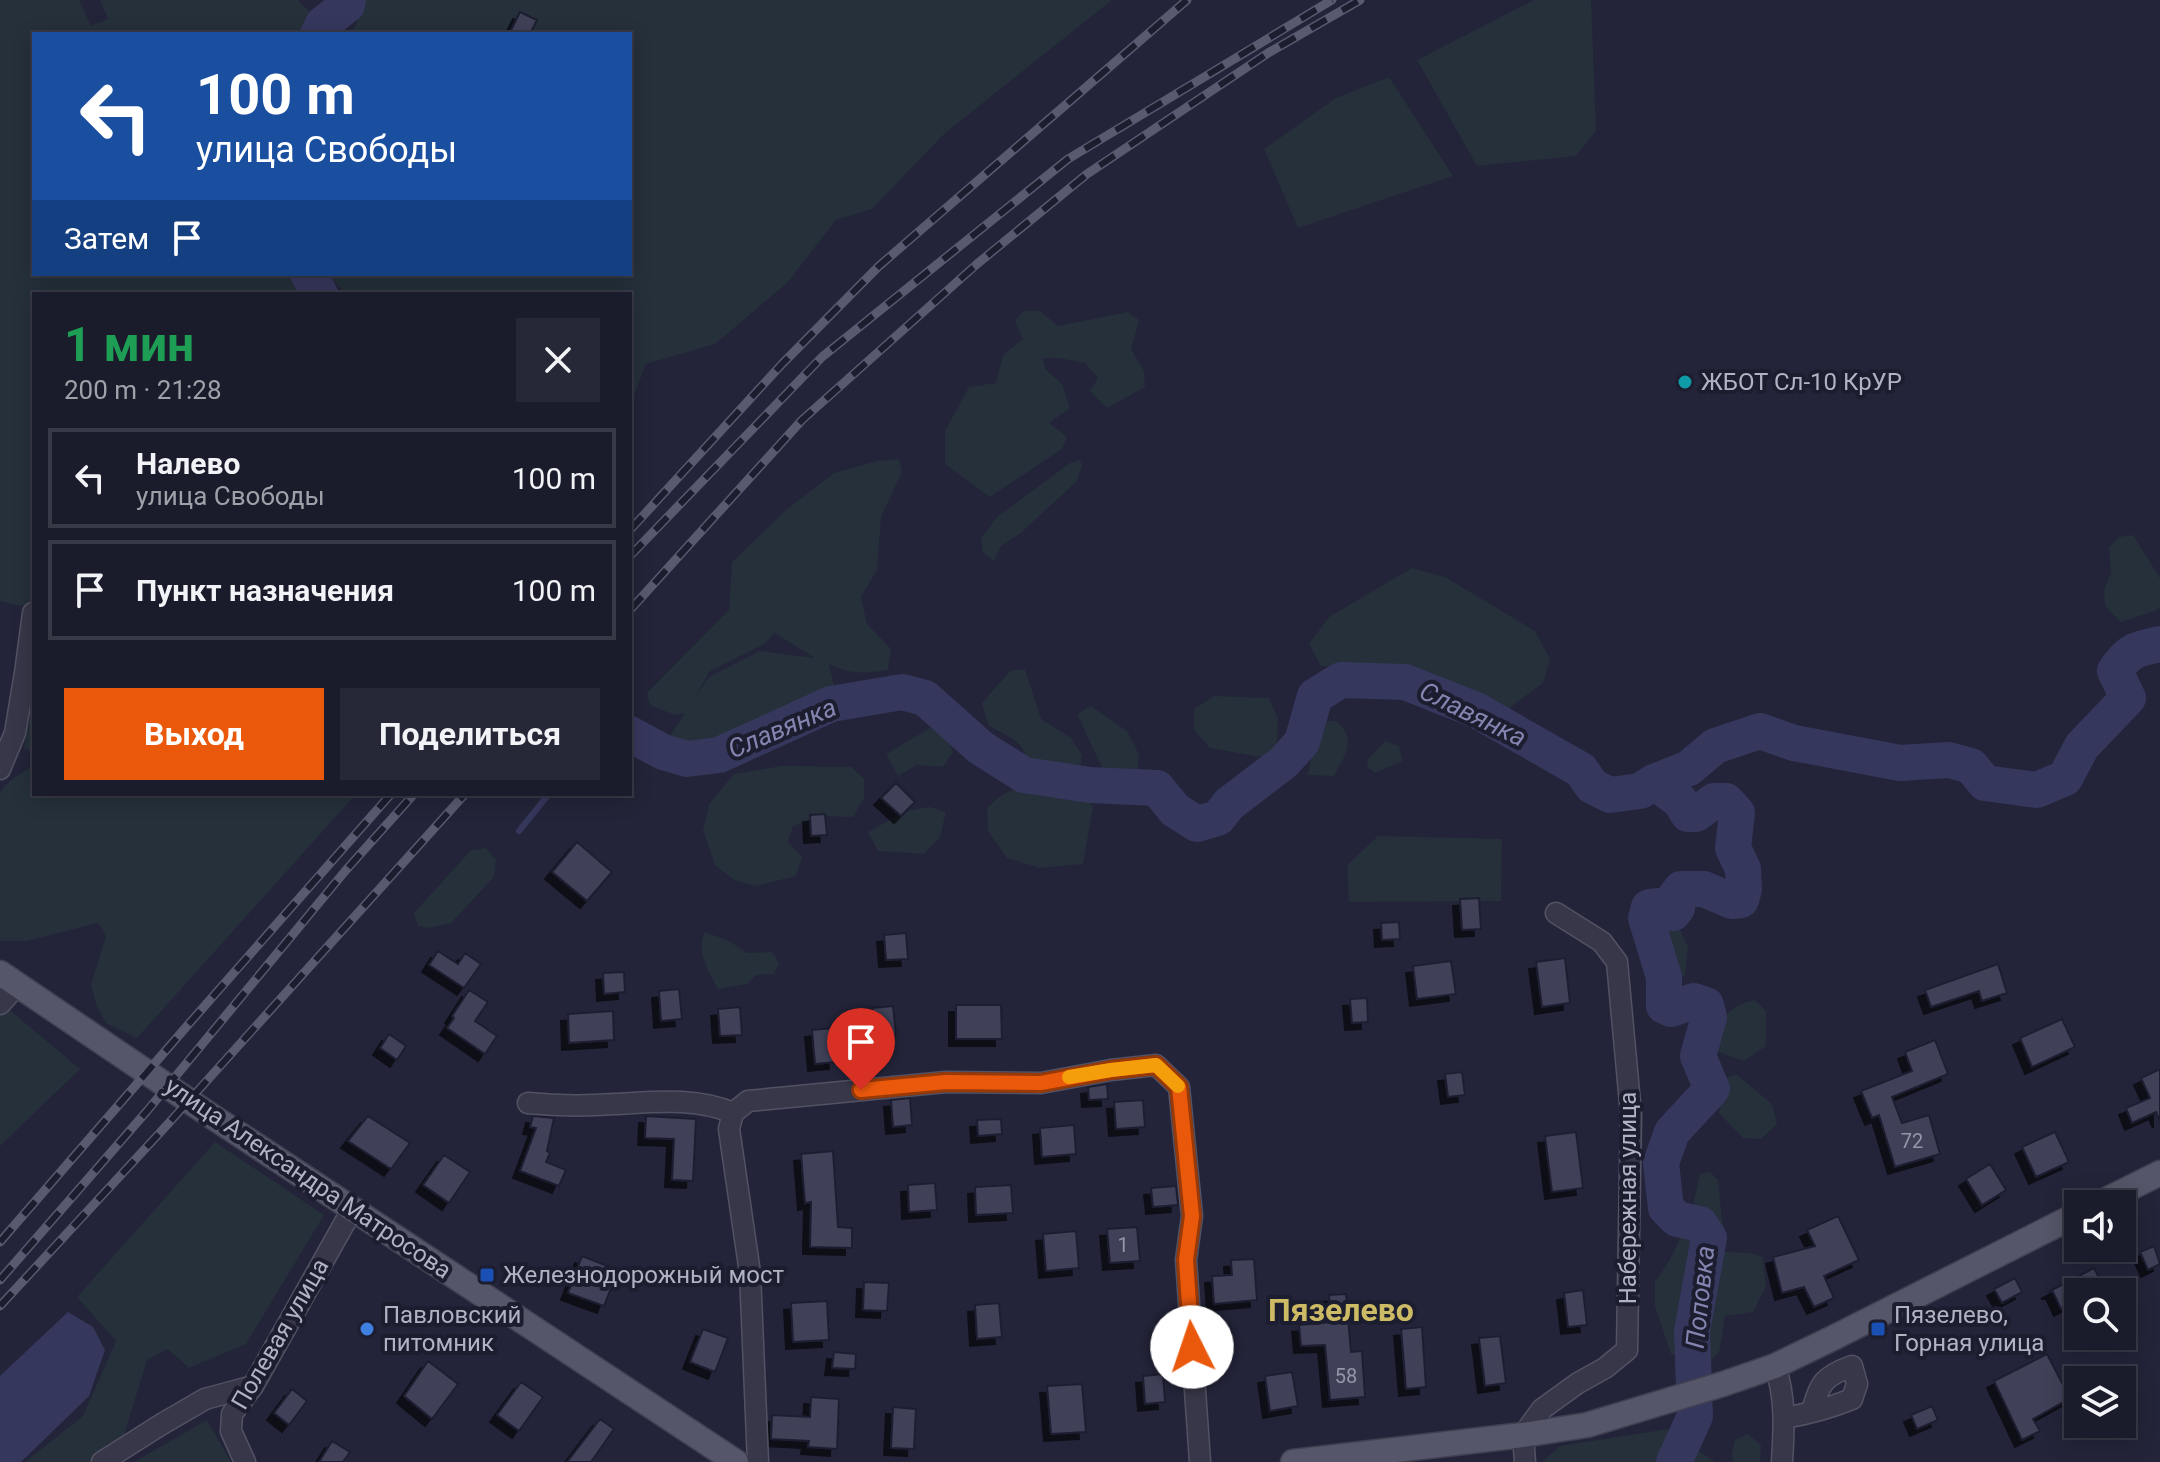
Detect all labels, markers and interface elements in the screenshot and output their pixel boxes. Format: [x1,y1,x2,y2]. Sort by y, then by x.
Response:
text: 100 m [196,62,355,128]
icon: left [64,64,168,168]
text: улица Свободы [196,129,457,171]
icon: arrive [165,216,209,260]
text: Затем [64,221,149,256]
text: 1 мин [64,316,194,373]
button: close [516,318,600,402]
place label: ЖБОТ Сл-10 КрУР [1701,368,1902,396]
marker: ЖБОТ Сл-10 КрУР [1676,373,1694,391]
text: 200 m · 21:28 [64,375,222,405]
text: Налево [136,446,240,481]
icon: left [68,456,112,500]
text: 100 m [512,461,596,496]
text: улица Свободы [136,481,325,511]
icon: arrive [68,568,112,612]
text: Пункт назначения [136,573,394,608]
text: 100 m [512,573,596,608]
water label: Славянка [1415,675,1531,753]
button: Выход [64,688,324,780]
button: Поделиться [340,688,600,780]
water label: Славянка [723,692,841,764]
pin [827,1008,895,1090]
icon: arrive [839,1020,883,1064]
street label: улица Александра Матросова [160,1072,456,1284]
street label: Набережная улица [1614,1092,1642,1304]
house number: 72 [1901,1129,1923,1153]
map controls [2064,1190,2136,1438]
button: sound [2064,1190,2136,1262]
house number: 1 [1117,1233,1129,1257]
water label: Поповка [1680,1244,1720,1350]
street label: Полевая улица [226,1254,334,1414]
place label: Железнодорожный мост [503,1261,784,1289]
marker: Железнодорожный мост [478,1266,496,1284]
button: search [2064,1278,2136,1350]
district label: Пязелево [1268,1291,1414,1329]
place label: Павловский питомник [383,1301,521,1357]
place label: Пязелево, Горная улица [1894,1301,2044,1357]
position arrow [1150,1305,1234,1389]
marker: Павловский питомник [358,1320,376,1338]
marker: Пязелево, Горная улица [1869,1320,1887,1338]
house number: 58 [1335,1364,1357,1388]
button: layers [2064,1366,2136,1438]

